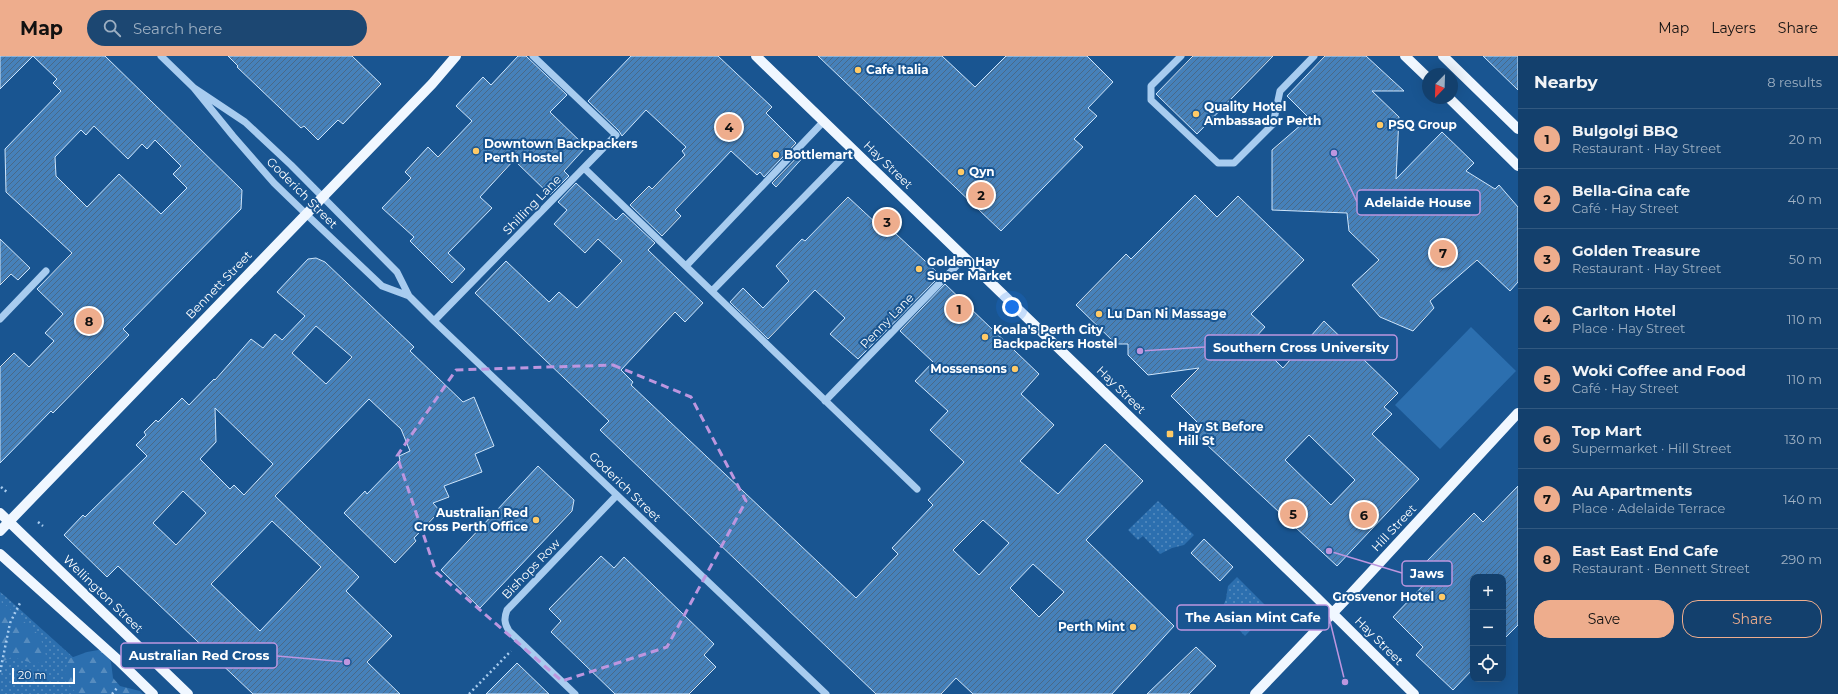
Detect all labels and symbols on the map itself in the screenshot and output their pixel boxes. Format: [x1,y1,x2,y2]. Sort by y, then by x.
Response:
place label: Cafe Italia [866,62,929,77]
marker: Cafe Italia [853,65,863,75]
north arrow [1422,68,1458,104]
place label: Quality Hotel Ambassador Perth [1203,99,1321,128]
marker: Quality Hotel Ambassador Perth [1191,109,1201,119]
pin: 4 [716,112,742,142]
place label: PSQ Group [1388,117,1457,132]
marker: PSQ Group [1375,120,1385,130]
place label: Downtown Backpackers Perth Hostel [484,136,638,165]
street label: Hay Street [861,138,916,192]
marker: Downtown Backpackers Perth Hostel [471,146,481,156]
place label: Bottlemart [784,147,854,162]
marker: Bottlemart [771,150,781,160]
street label: Goderich Street [264,154,341,231]
place label: Qyn [969,164,995,179]
marker: Qyn [956,167,966,177]
street label: Shilling Lane [499,172,564,238]
pin: 2 [968,180,994,210]
callout: Adelaide House [1357,190,1480,215]
text: Adelaide House [1364,194,1471,210]
pin: 3 [874,207,900,237]
pin: 7 [1430,238,1456,268]
street label: Bennett Street [182,247,255,322]
place label: Golden Hay Super Market [927,254,1012,283]
marker: Golden Hay Super Market [914,264,924,274]
street label: Penny Lane [857,290,917,351]
pin: 1 [946,294,972,324]
your location [1002,297,1022,317]
pin: 8 [76,306,102,336]
place label: Lu Dan Ni Massage [1107,306,1227,321]
marker: Lu Dan Ni Massage [1094,309,1104,319]
place label: Koala's Perth City Backpackers Hostel [993,322,1117,351]
marker: Koala's Perth City Backpackers Hostel [980,332,990,342]
callout: Southern Cross University [1205,335,1397,360]
text: Southern Cross University [1213,339,1389,355]
place label: Mossensons [930,361,1008,376]
street label: Hay Street [1094,363,1149,417]
marker: Mossensons [1010,364,1020,374]
place label: Hay St Before Hill St [1178,419,1264,448]
marker: Hay St Before Hill St [1165,429,1175,439]
street label: Goderich Street [586,448,665,525]
pin: 5 [1280,499,1306,529]
pin: 6 [1351,500,1377,530]
street label: Hill Street [1368,501,1419,554]
place label: Australian Red Cross Perth Office [414,505,528,534]
marker: Australian Red Cross Perth Office [531,515,541,525]
street label: Bishops Row [498,535,563,602]
street label: Wellington Street [60,552,147,636]
callout: Jaws [1402,561,1452,586]
text: Jaws [1409,565,1444,581]
place label: Grosvenor Hotel [1332,589,1434,604]
marker: Grosvenor Hotel [1437,592,1447,602]
callout: The Asian Mint Cafe [1177,605,1329,630]
text: The Asian Mint Cafe [1185,609,1321,625]
street label: Hay Street [1352,613,1407,668]
place label: Perth Mint [1058,619,1126,634]
marker: Perth Mint [1128,622,1138,632]
callout: Australian Red Cross [121,643,277,668]
text: Australian Red Cross [128,647,269,663]
scale bar [12,666,75,685]

